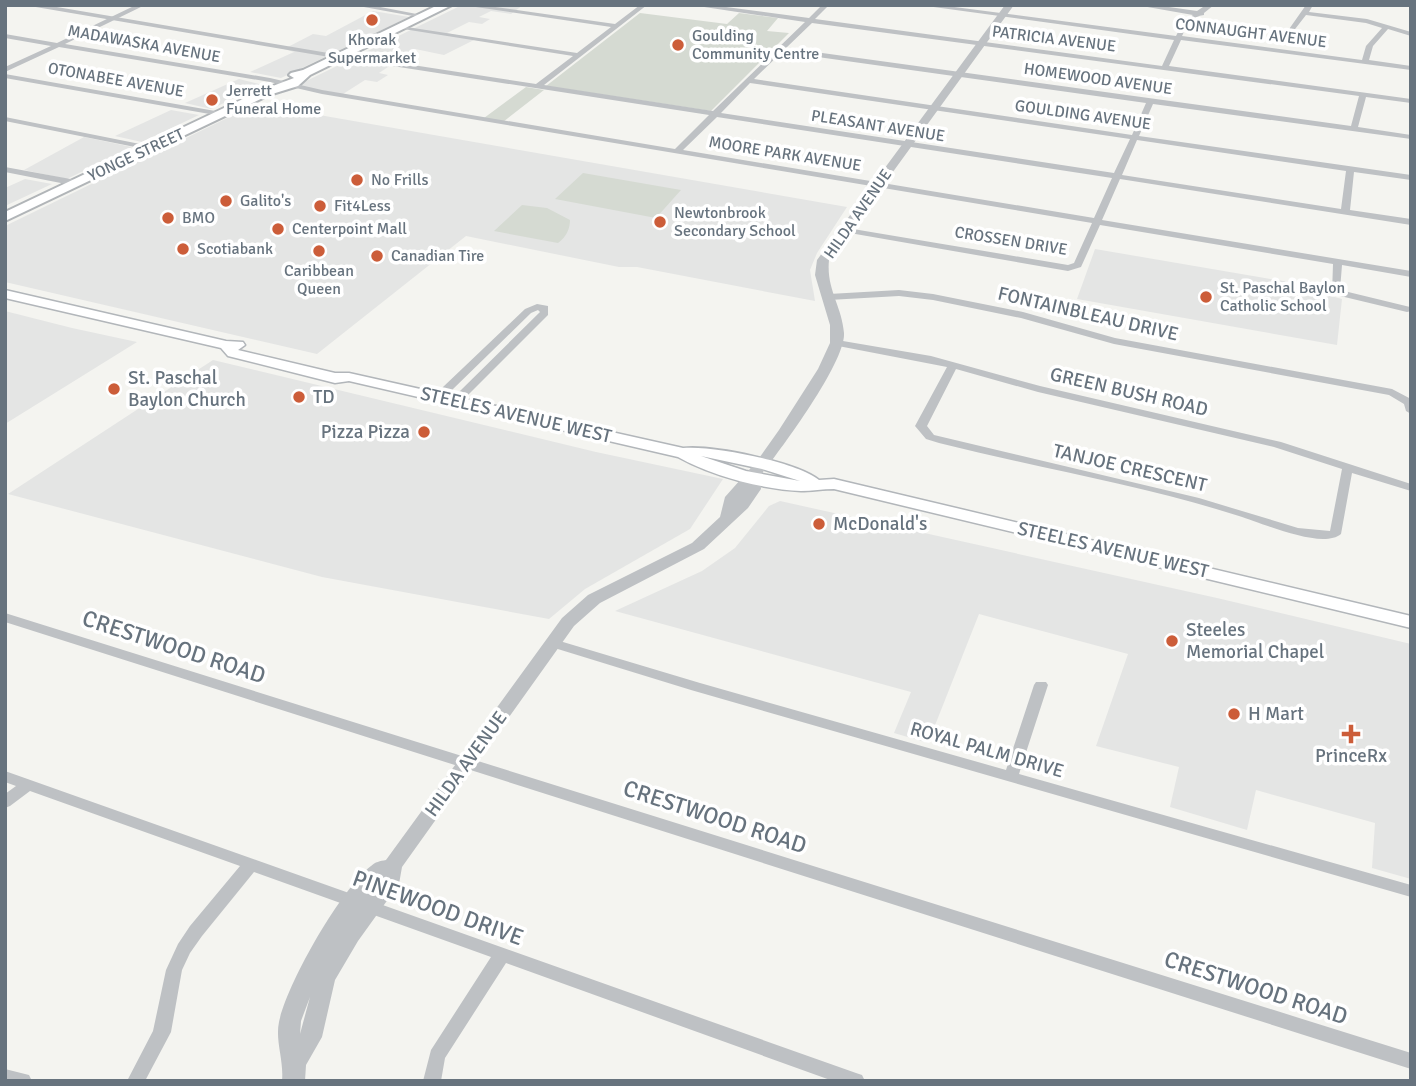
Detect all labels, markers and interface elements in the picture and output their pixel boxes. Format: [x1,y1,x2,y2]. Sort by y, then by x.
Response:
marker: Khorak Supermarket [364,12,380,28]
street label: CONNAUGHT AVENUE [1174,14,1328,52]
street label: MADAWASKA AVENUE [66,21,222,67]
street label: PATRICIA AVENUE [991,21,1117,57]
place label: Goulding Community Centre [692,26,819,64]
place label: Khorak Supermarket [328,30,416,68]
marker: Goulding Community Centre [670,37,686,53]
street label: OTONABEE AVENUE [46,58,186,102]
street label: HOMEWOOD AVENUE [1023,59,1173,99]
place label: Jerrett Funeral Home [226,81,321,119]
marker: Jerrett Funeral Home [204,92,220,108]
street label: GOULDING AVENUE [1014,96,1152,134]
street label: PLEASANT AVENUE [810,106,946,146]
street label: YONGE STREET [85,124,187,186]
street label: MOORE PARK AVENUE [707,132,863,176]
street label: HILDA AVENUE [820,165,896,263]
place label: No Frills [371,170,428,190]
marker: No Frills [349,172,365,188]
place label: Galito's [240,191,291,211]
marker: Galito's [218,193,234,209]
place label: Fit4Less [334,196,391,216]
marker: Fit4Less [312,198,328,214]
place label: Newtonbrook Secondary School [674,203,796,241]
place label: BMO [182,208,215,228]
marker: BMO [160,210,176,226]
marker: Newtonbrook Secondary School [652,214,668,230]
place label: Centerpoint Mall [292,219,407,239]
marker: Centerpoint Mall [270,221,286,237]
street label: CROSSEN DRIVE [953,222,1069,260]
place label: Scotiabank [197,239,273,259]
marker: Scotiabank [175,241,191,257]
marker: Caribbean Queen [311,243,327,259]
place label: Canadian Tire [391,246,484,266]
marker: Canadian Tire [369,248,385,264]
place label: Caribbean Queen [284,261,354,299]
place label: St. Paschal Baylon Catholic School [1220,278,1345,316]
street label: FONTAINBLEAU DRIVE [995,282,1181,346]
marker: St. Paschal Baylon Catholic School [1198,289,1214,305]
street label: GREEN BUSH ROAD [1048,362,1210,422]
place label: St. Paschal Baylon Church [128,366,246,412]
marker: St. Paschal Baylon Church [106,381,122,397]
street label: STEELES AVENUE WEST [418,381,614,449]
place label: TD [313,385,335,409]
marker: TD [291,389,307,405]
place label: Pizza Pizza [321,420,410,444]
marker: Pizza Pizza [416,424,432,440]
street label: TANJOE CRESCENT [1051,439,1210,498]
place label: McDonald's [833,512,927,536]
marker: McDonald's [811,516,827,532]
street label: STEELES AVENUE WEST [1015,516,1211,584]
street label: CRESTWOOD ROAD [79,604,269,690]
place label: Steeles Memorial Chapel [1186,618,1324,664]
marker: Steeles Memorial Chapel [1164,633,1180,649]
place label: H Mart [1248,702,1304,726]
marker: H Mart [1226,706,1242,722]
street label: HILDA AVENUE [420,707,512,821]
street label: ROYAL PALM DRIVE [907,717,1067,783]
marker: PrinceRx [1343,726,1359,742]
place label: PrinceRx [1315,744,1387,768]
street label: CRESTWOOD ROAD [620,774,810,860]
street label: PINEWOOD DRIVE [349,864,527,952]
street label: CRESTWOOD ROAD [1161,945,1351,1031]

